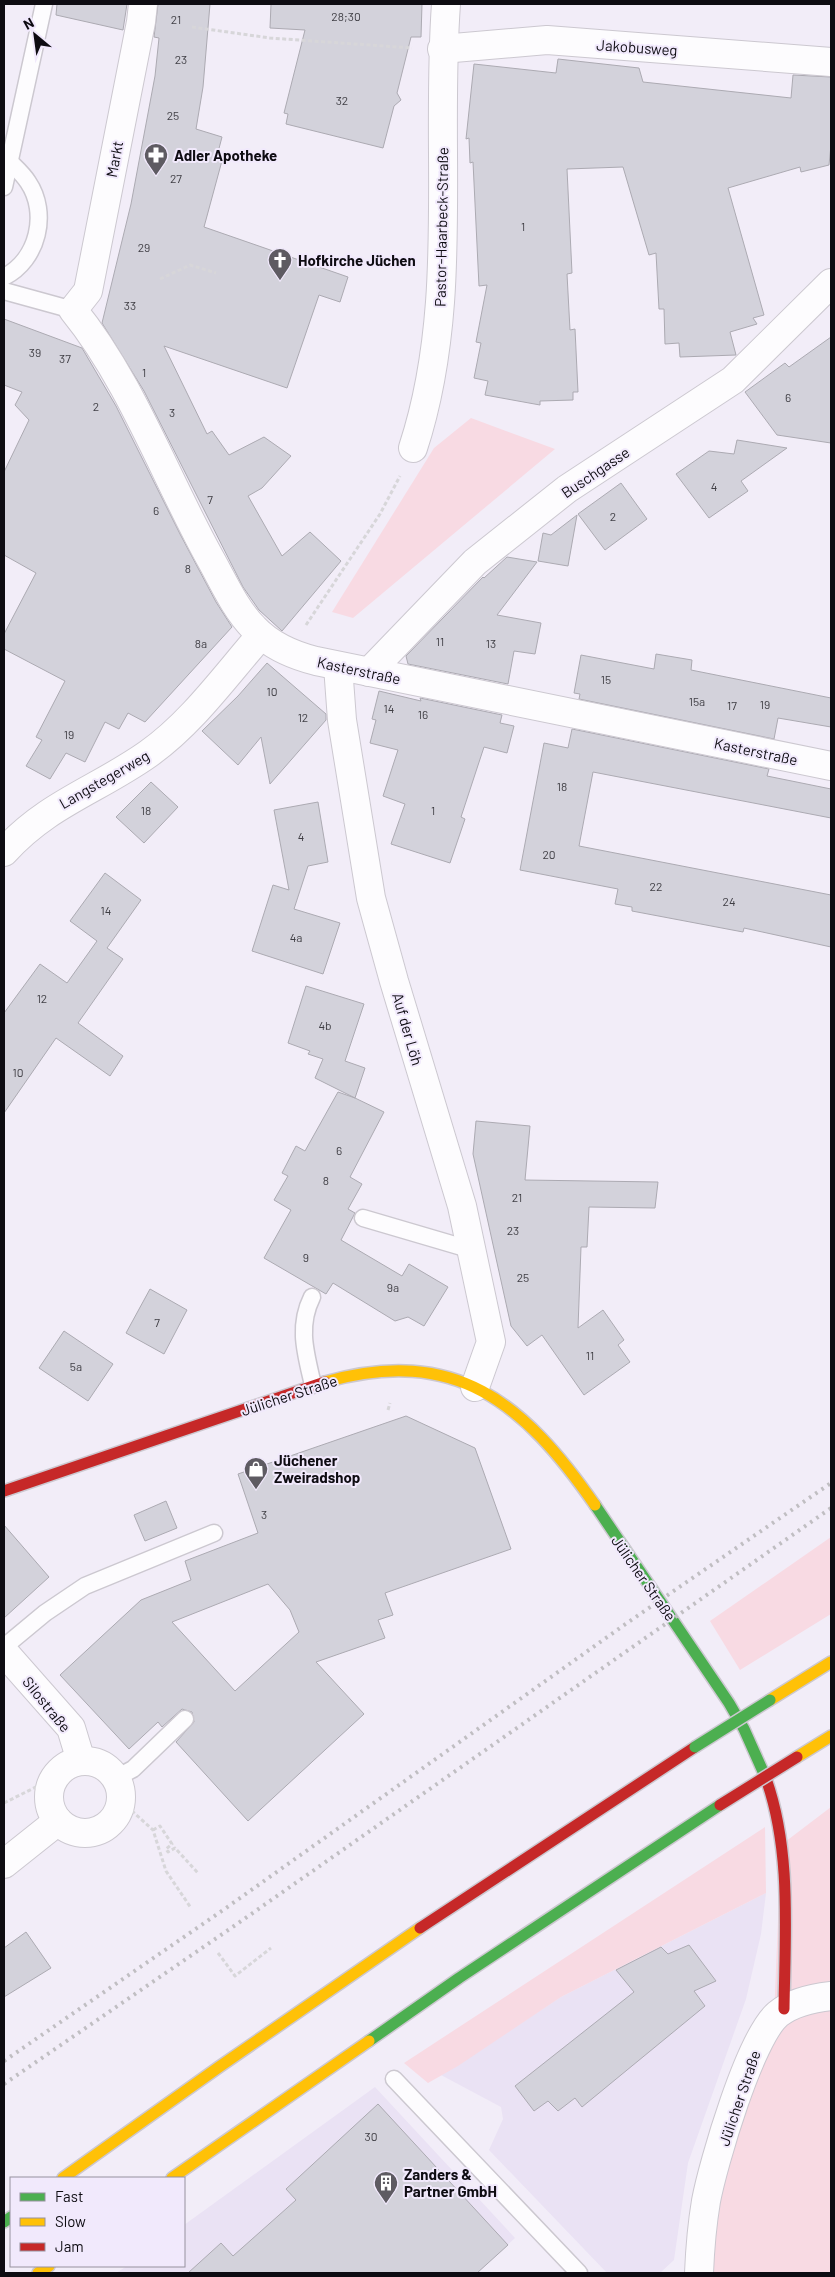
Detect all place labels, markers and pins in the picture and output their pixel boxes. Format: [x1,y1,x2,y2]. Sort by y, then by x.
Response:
pharmacy icon: Adler Apotheke [143,142,169,176]
place label: Adler Apotheke [174,146,277,164]
church icon: Hofkirche Jüchen [267,247,293,281]
place label: Hofkirche Jüchen [298,251,416,269]
place label: Jüchener Zweiradshop [274,1451,360,1486]
shop icon: Jüchener Zweiradshop [243,1456,269,1490]
place label: Zanders & Partner GmbH [404,2165,497,2200]
building icon: Zanders & Partner GmbH [373,2170,399,2204]

